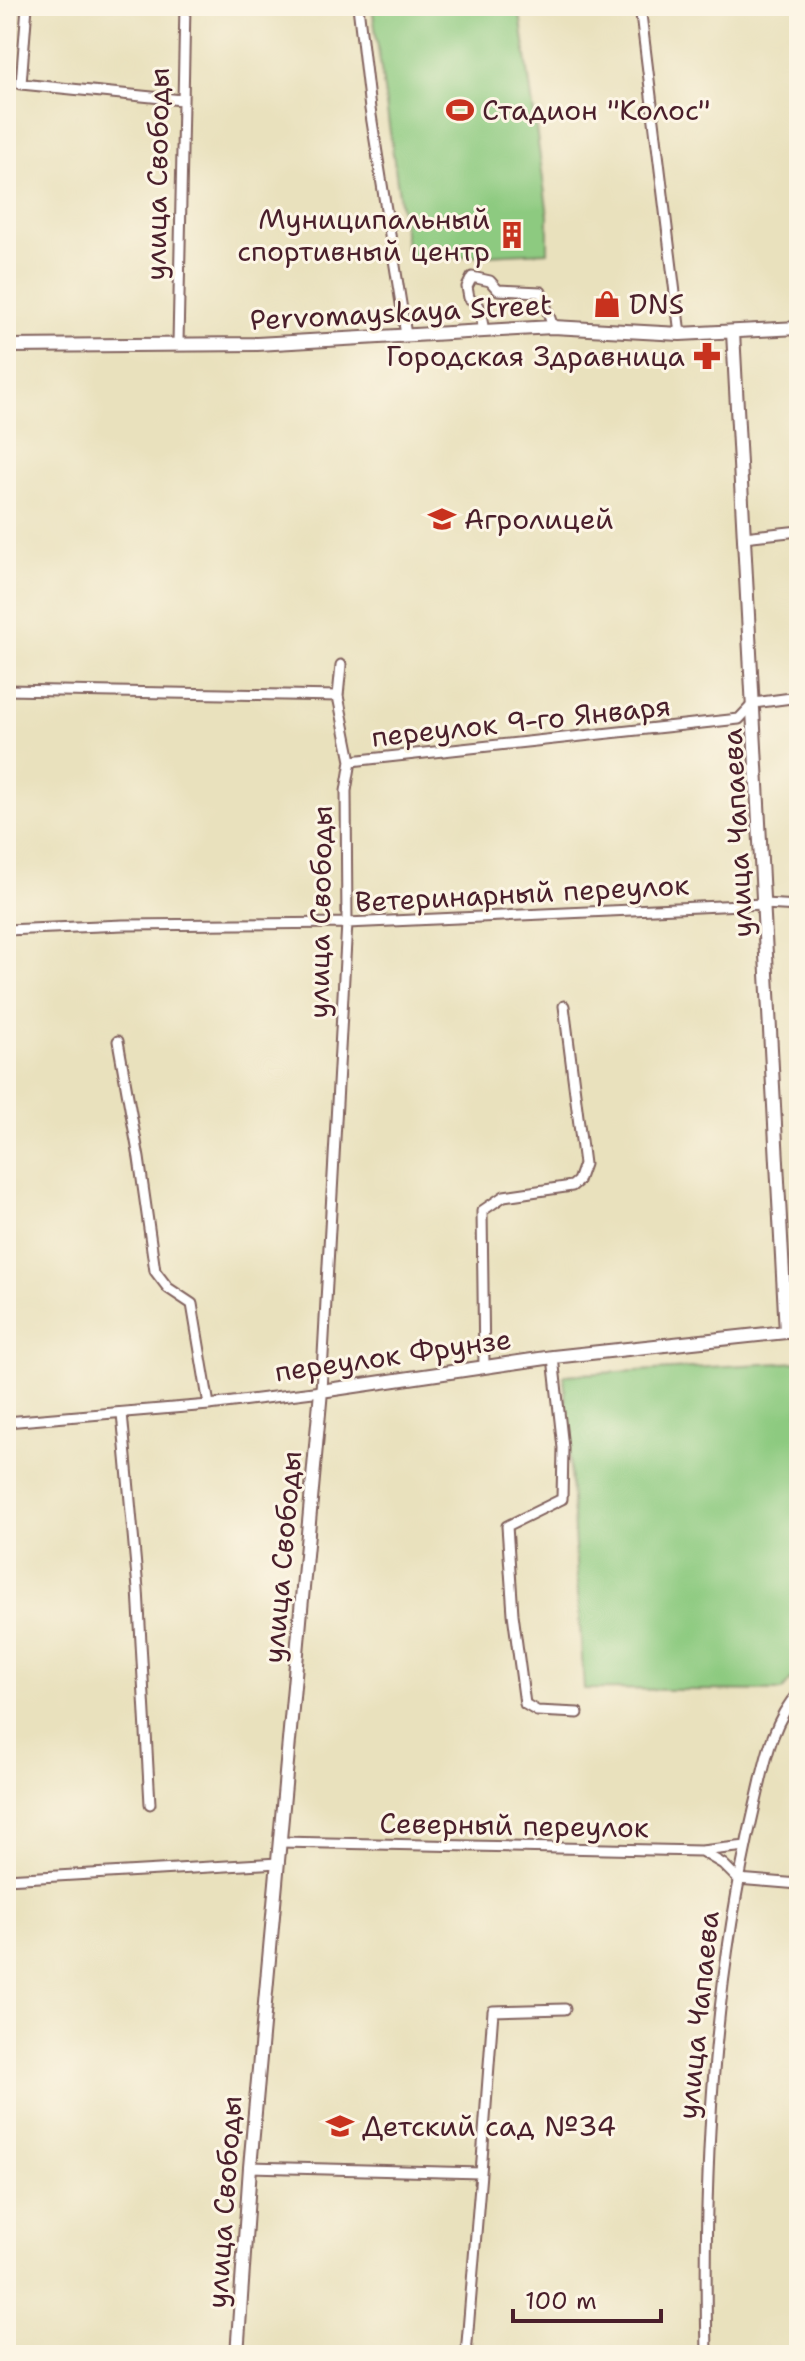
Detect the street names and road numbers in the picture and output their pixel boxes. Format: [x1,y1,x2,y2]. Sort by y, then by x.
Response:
street label: улица Свободы [136,67,178,281]
street label: Pervomayskaya Street [249,285,553,339]
street label: переулок 9-го Января [369,686,673,756]
street label: улица Чапаева [713,727,761,939]
street label: улица Свободы [299,805,341,1019]
street label: Ветеринарный переулок [354,865,690,921]
street label: переулок Фрунзе [272,1320,514,1390]
street label: улица Свободы [254,1449,310,1665]
street label: Северный переулок [379,1804,649,1846]
street label: улица Чапаева [668,1909,728,2121]
street label: улица Свободы [198,2094,250,2310]

